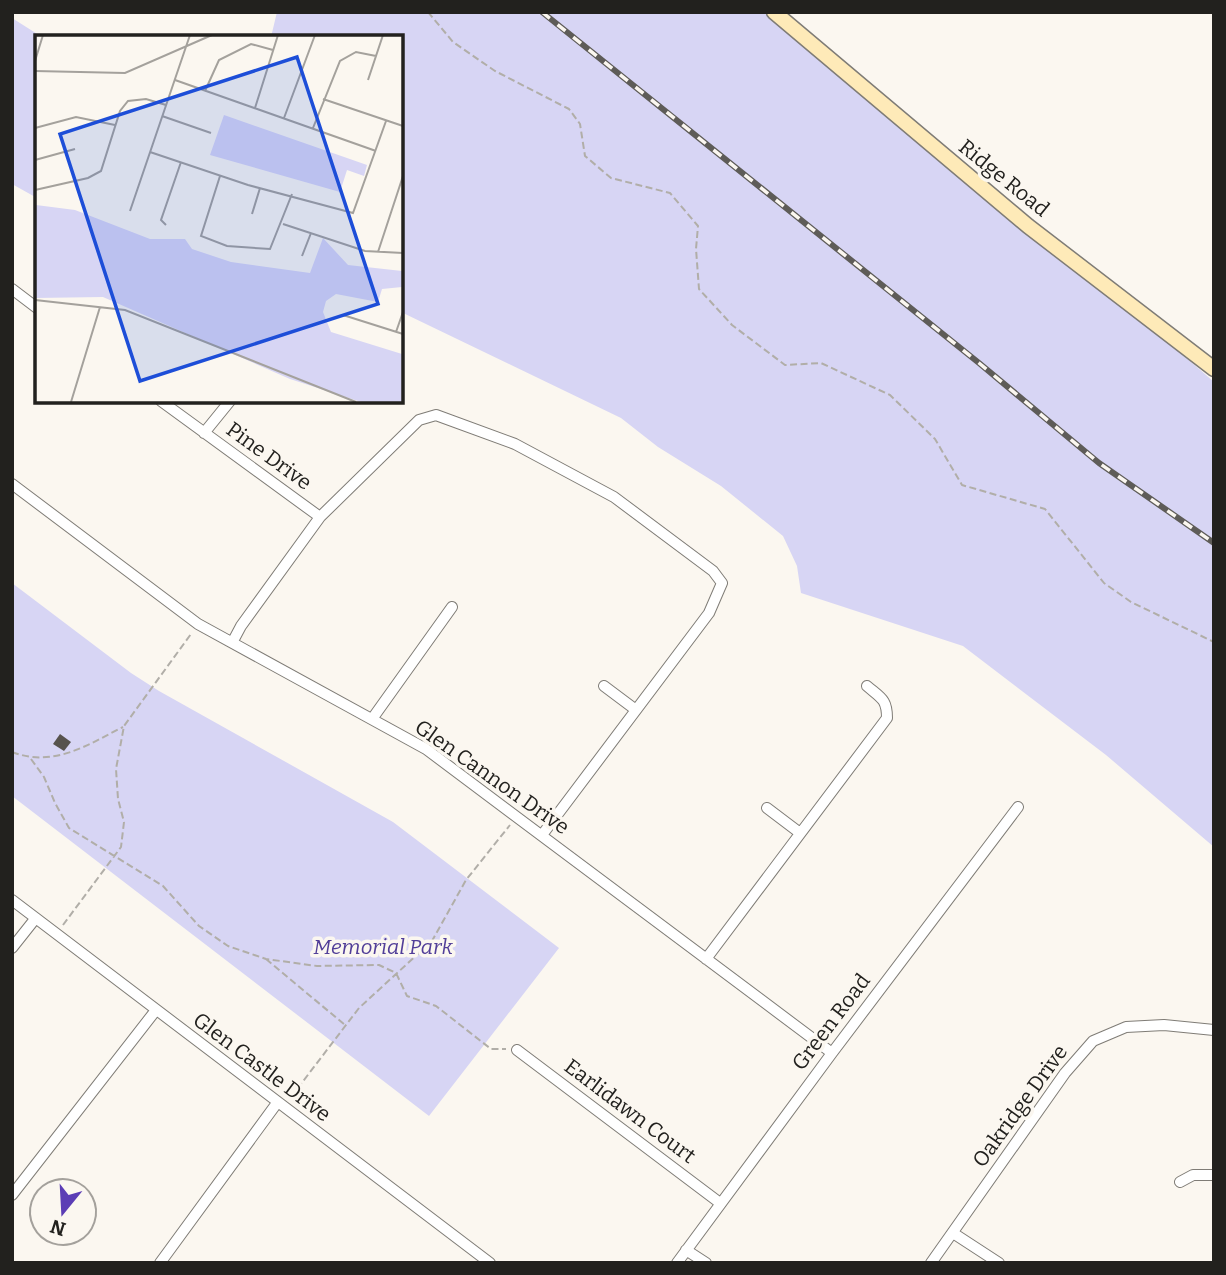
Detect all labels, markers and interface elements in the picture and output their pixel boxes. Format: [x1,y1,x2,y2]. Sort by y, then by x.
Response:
inset map [35,35,402,402]
street label: Ridge Road [954,134,1054,222]
street label: Pine Drive [221,416,317,496]
street label: Glen Cannon Drive [410,714,574,840]
park label: Memorial Park [313,934,453,960]
street label: Green Road [786,969,876,1075]
street label: Glen Castle Drive [188,1007,336,1127]
street label: Oakridge Drive [967,1040,1073,1172]
street label: Earlidawn Court [559,1053,701,1169]
north arrow [28,1177,98,1247]
text: N [47,1214,68,1241]

